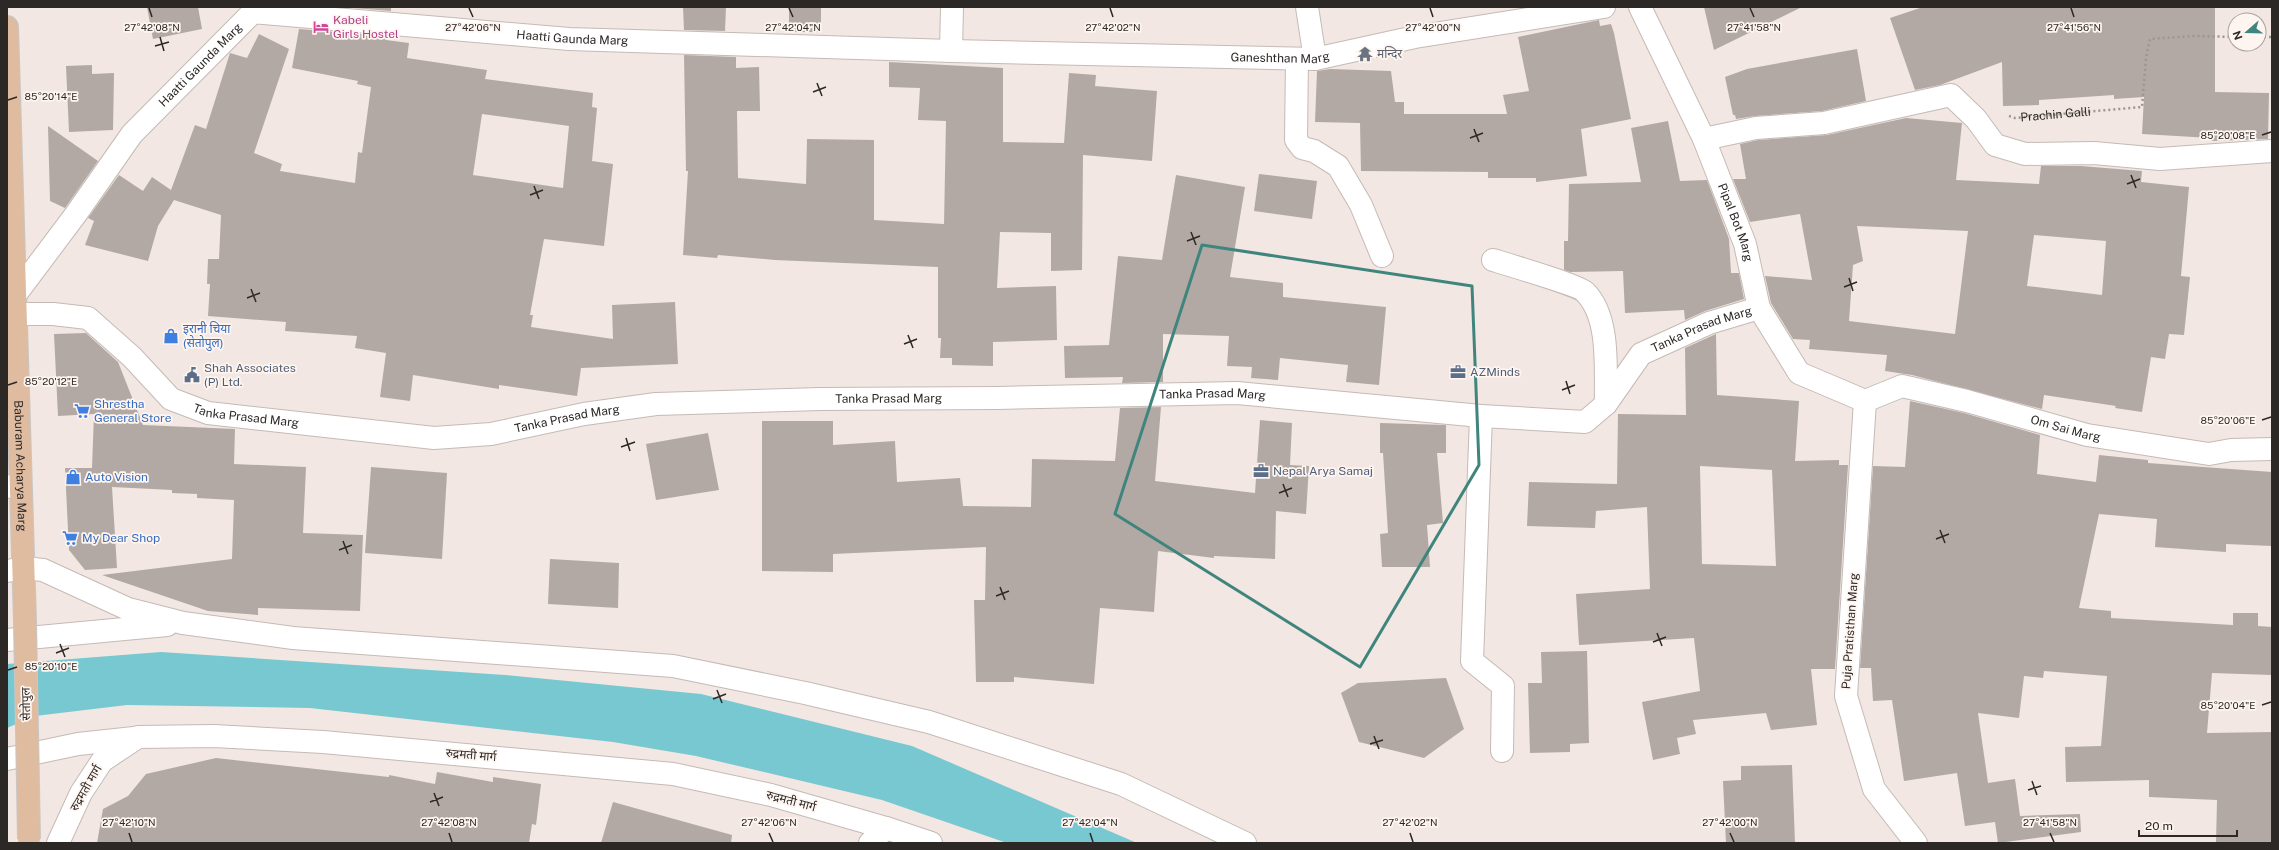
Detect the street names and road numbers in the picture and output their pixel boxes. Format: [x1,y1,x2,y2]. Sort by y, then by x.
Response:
street label: Haatti Gaunda Marg [156,20,245,110]
street label: Haatti Gaunda Marg [516,28,629,48]
street label: Ganeshthan Marg [1230,49,1331,66]
street label: Prachin Galli [2020,104,2091,125]
street label: Pipal Bot Marg [1715,181,1756,263]
street label: Tanka Prasad Marg [1649,304,1754,355]
street label: Tanka Prasad Marg [1159,386,1267,403]
street label: Tanka Prasad Marg [835,391,942,406]
street label: Baburam Acharya Marg [11,400,29,532]
street label: Tanka Prasad Marg [191,401,300,430]
street label: Tanka Prasad Marg [513,402,621,436]
street label: Om Sai Marg [2029,412,2101,444]
street label: Puja Pratisthan Marg [1839,572,1861,690]
street label: सेतोपुल [18,686,34,721]
street label: रुद्रमती मार्ग [445,745,498,764]
street label: रुद्रमती मार्ग [66,761,105,813]
street label: रुद्रमती मार्ग [765,787,818,815]

